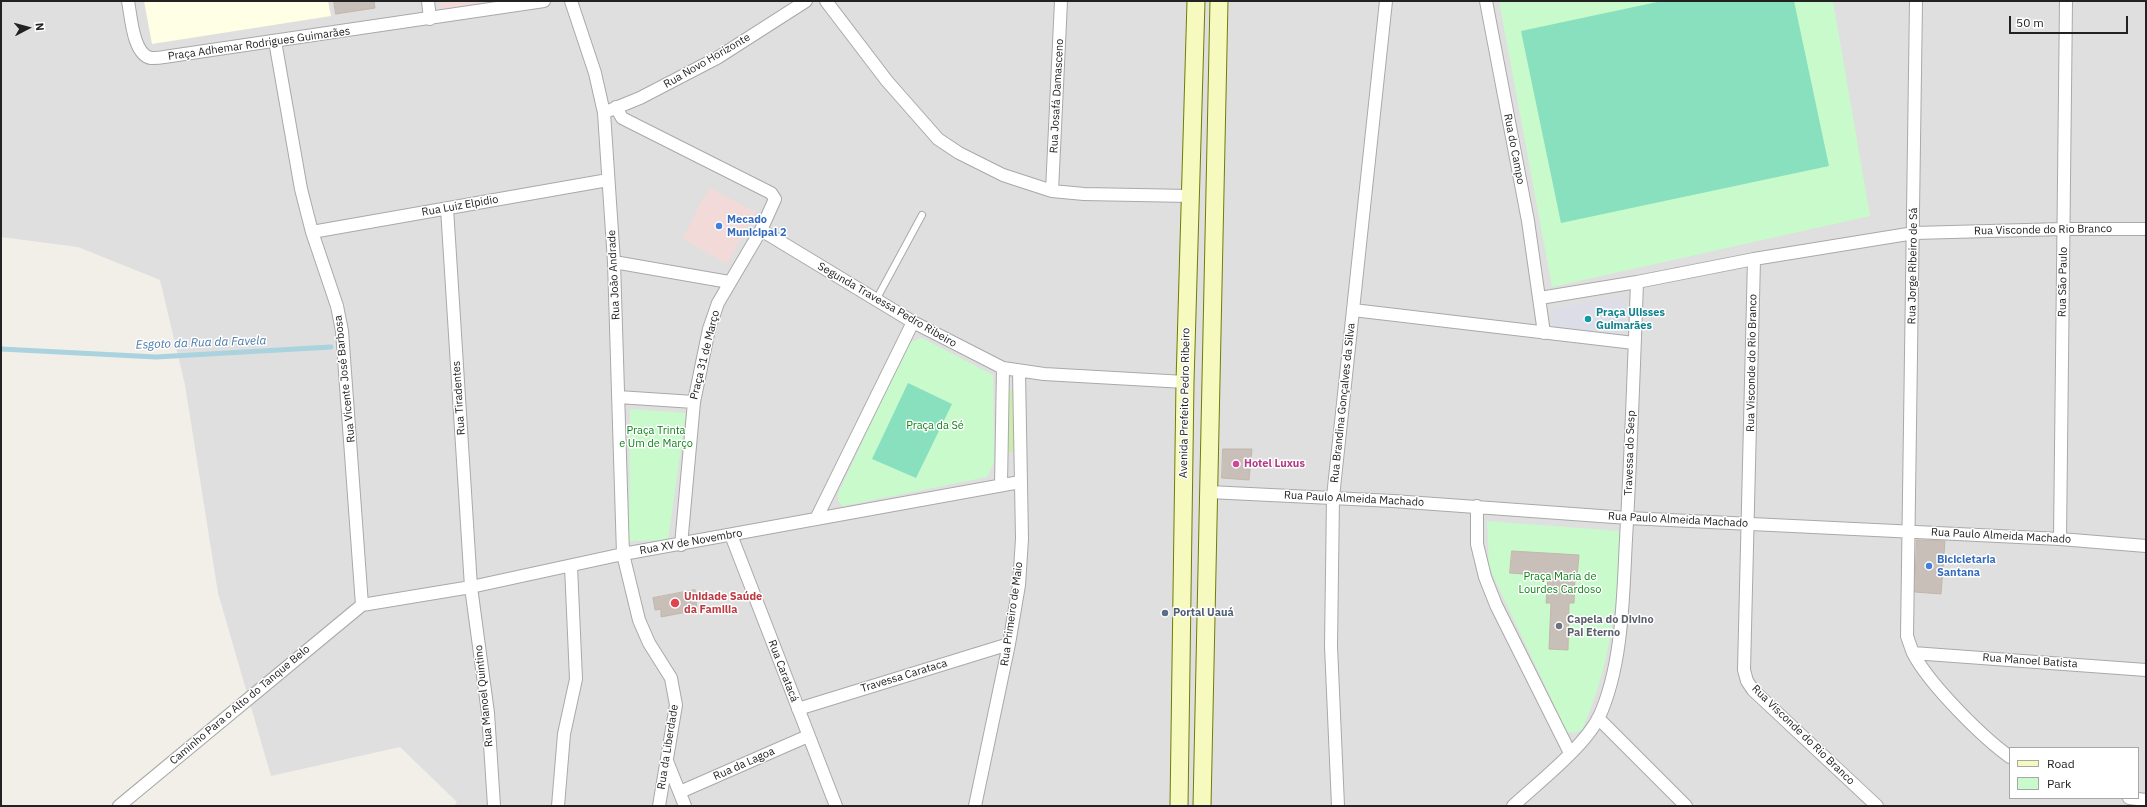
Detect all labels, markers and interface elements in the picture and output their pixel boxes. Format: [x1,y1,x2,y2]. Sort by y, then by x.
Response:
north arrow [8,8,48,48]
scale bar [2011,8,2130,34]
text: 50 m [2016,15,2044,30]
text: N [33,22,47,31]
street label: Praça Adhemar Rodrigues Guimarães [167,25,351,63]
street label: Rua Novo Horizonte [661,31,753,91]
street label: Rua Josafá Damasceno [1047,38,1067,154]
street label: Rua do Campo [1501,113,1527,185]
street label: Rua Luiz Elpidio [421,193,499,219]
street label: Rua Jorge Ribeiro de Sá [1905,208,1921,324]
place label: Mecado Municipal 2 [727,213,787,239]
marker: Mecado Municipal 2 [714,221,724,231]
street label: Rua Visconde do Rio Branco [1974,222,2112,238]
street label: Rua João Andrade [605,230,623,320]
street label: Rua São Paulo [2056,247,2070,317]
street label: Segunda Travessa Pedro Ribeiro [815,260,959,350]
street label: Rua Visconde do Rio Branco [1744,294,1760,432]
place label: Praça Ulisses Guimarães [1596,306,1665,332]
street label: Praça 31 de Março [688,309,722,401]
marker: Praça Ulisses Guimarães [1583,314,1593,324]
street label: Rua Vicente José Barbosa [332,315,358,443]
street label: Rua Brandina Gonçalves da Silva [1328,322,1358,484]
street label: Avenida Prefeito Pedro Ribeiro [1177,328,1193,478]
water label: Esgoto da Rua da Favela [135,334,267,352]
street label: Rua Tiradentes [450,360,468,436]
street label: Travessa do Sesp [1622,410,1638,496]
park label: Praça da Sé [906,419,964,433]
park label: Praça Trinta e Um de Março [619,424,693,450]
place label: Hotel Luxus [1244,457,1305,471]
marker: Hotel Luxus [1231,459,1241,469]
street label: Rua Paulo Almeida Machado [1284,489,1424,509]
street label: Rua Paulo Almeida Machado [1608,510,1748,530]
street label: Rua XV de Novembro [639,526,743,558]
street label: Rua Paulo Almeida Machado [1931,526,2071,546]
place label: Bicicletaria Santana [1937,553,1996,579]
street label: Rua Primeiro de Maio [998,561,1026,667]
marker: Bicicletaria Santana [1924,561,1934,571]
park label: Praça Maria de Lourdes Cardoso [1519,570,1601,596]
place label: Unidade Saúde da Familia [684,590,762,616]
marker: Unidade Saúde da Familia [669,597,681,609]
place label: Portal Uauá [1173,606,1234,620]
marker: Portal Uauá [1160,608,1170,618]
place label: Capela do Divino Pai Eterno [1567,613,1654,639]
marker: Capela do Divino Pai Eterno [1554,621,1564,631]
street label: Rua Caratacá [765,638,801,704]
street label: Caminho Para o Alto do Tanque Belo [167,642,313,768]
street label: Rua Manoel Quintino [472,644,496,748]
street label: Rua Manoel Batista [1982,651,2078,671]
street label: Travessa Carataca [859,657,949,695]
street label: Rua Visconde do Rio Branco [1749,682,1857,788]
street label: Rua da Liberdade [655,704,681,790]
street label: Rua da Lagoa [711,745,777,783]
legend [2009,747,2139,799]
text: Road [2047,756,2075,771]
text: Park [2047,776,2071,791]

